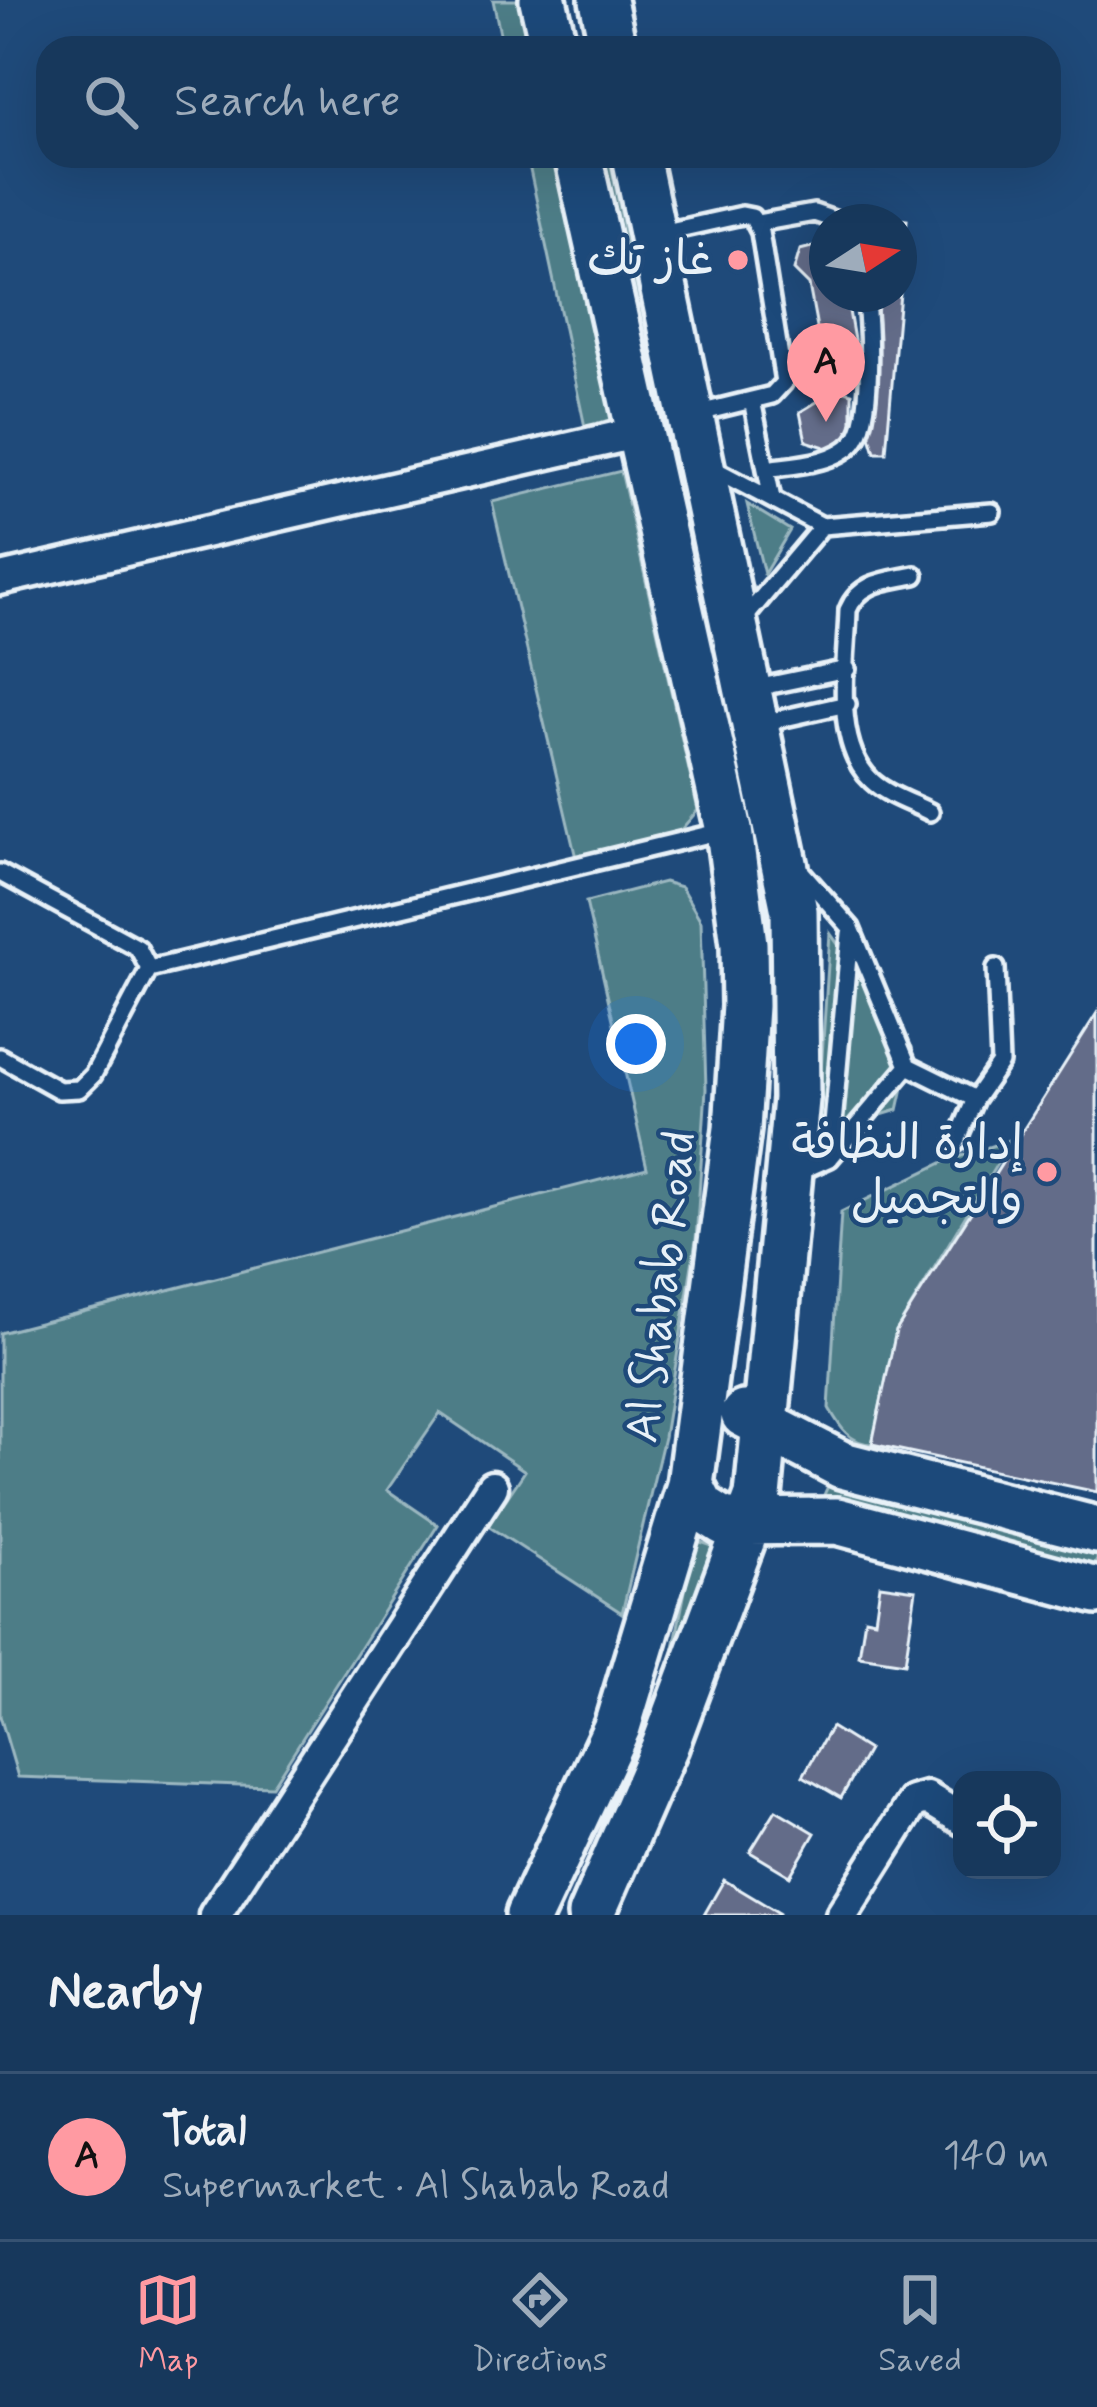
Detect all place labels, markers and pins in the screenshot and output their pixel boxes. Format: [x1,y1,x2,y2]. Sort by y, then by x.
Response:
place label: غاز تك [587,229,714,292]
marker: غاز تك [725,247,751,273]
pin: A [787,323,865,422]
place label: إدارة النظافة والتجميل [791,1113,1023,1231]
marker: إدارة النظافة والتجميل [1034,1159,1060,1185]

